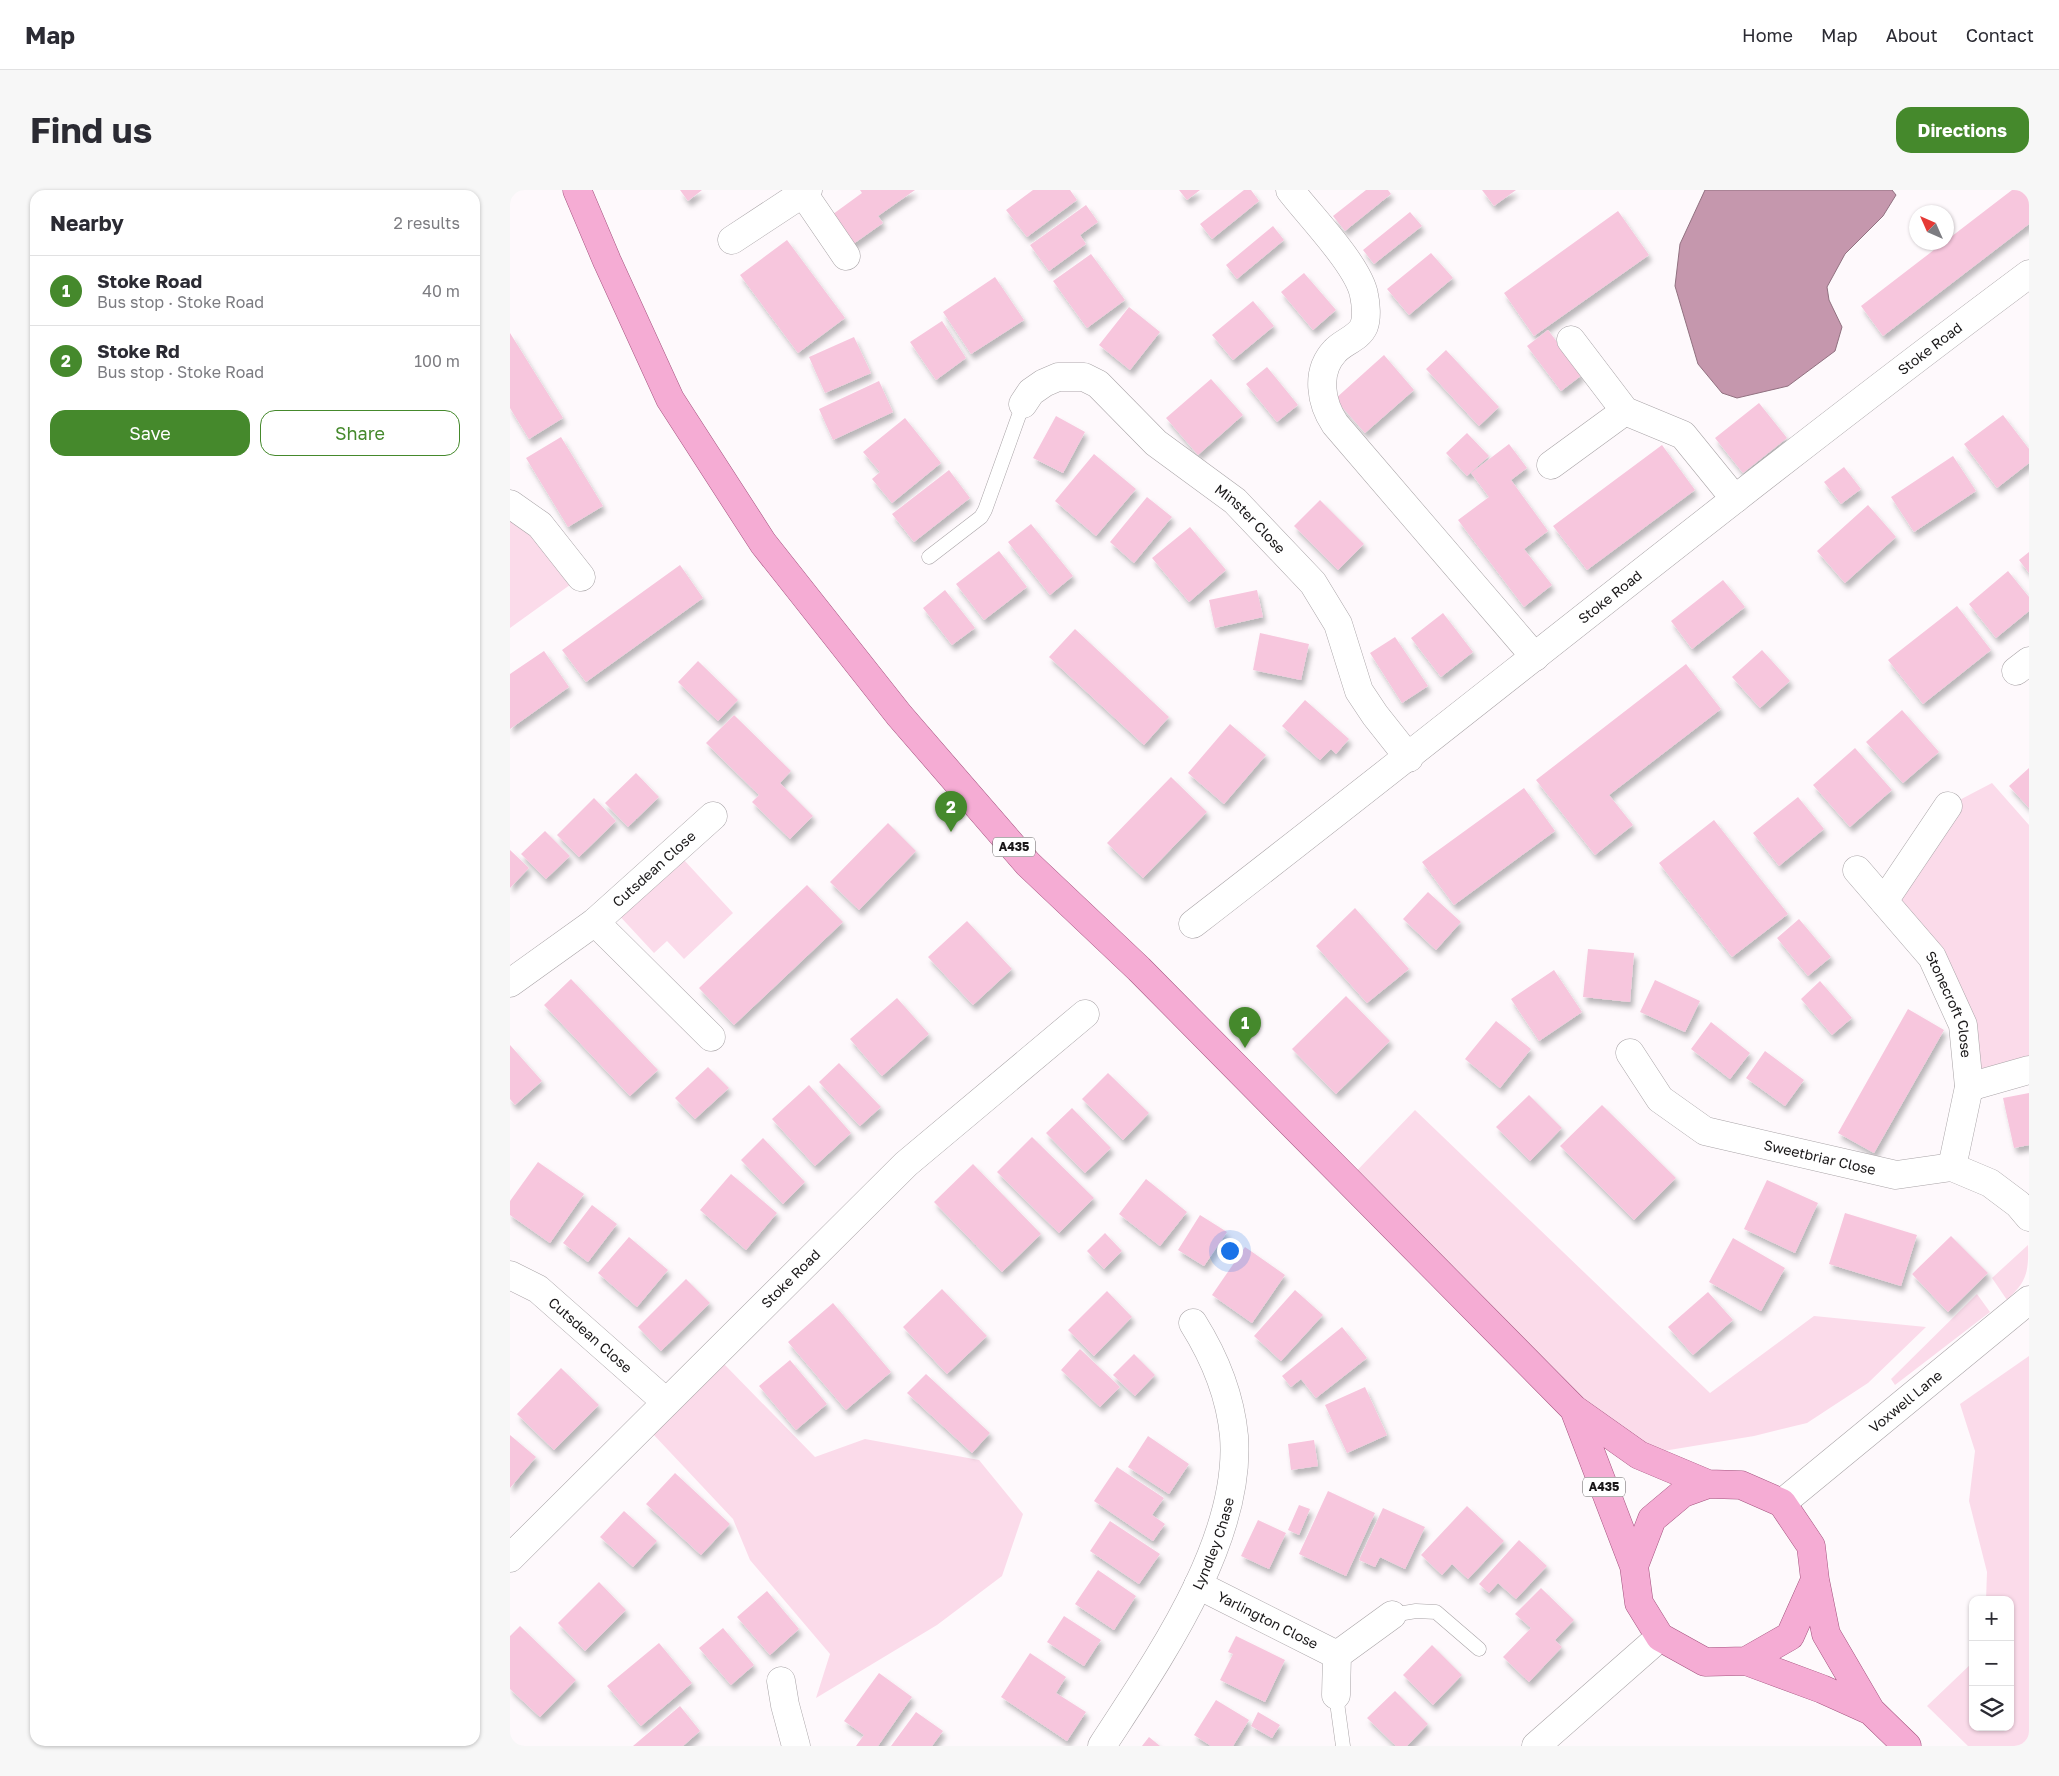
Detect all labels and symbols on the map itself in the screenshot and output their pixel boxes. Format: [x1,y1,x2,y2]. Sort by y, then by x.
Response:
north arrow [1909,205,1954,250]
street label: Stoke Road [1894,318,1965,378]
street label: Minster Close [1212,480,1289,557]
street label: Stoke Road [1575,566,1645,627]
pin: 2 [935,791,967,832]
street label: Cutsdean Close [609,827,699,910]
road number: A435 [993,838,1035,856]
street label: Stonecroft Close [1922,947,1975,1058]
pin: 1 [1229,1007,1261,1048]
street label: Sweetbriar Close [1762,1136,1878,1178]
your location [1217,1238,1243,1264]
street label: Stoke Road [757,1245,823,1311]
street label: Cutsdean Close [545,1293,636,1376]
street label: Voxwell Lane [1865,1366,1945,1436]
road number: A435 [1583,1478,1625,1496]
street label: Lyndley Chase [1188,1496,1237,1592]
street label: Yarlington Close [1215,1587,1321,1652]

